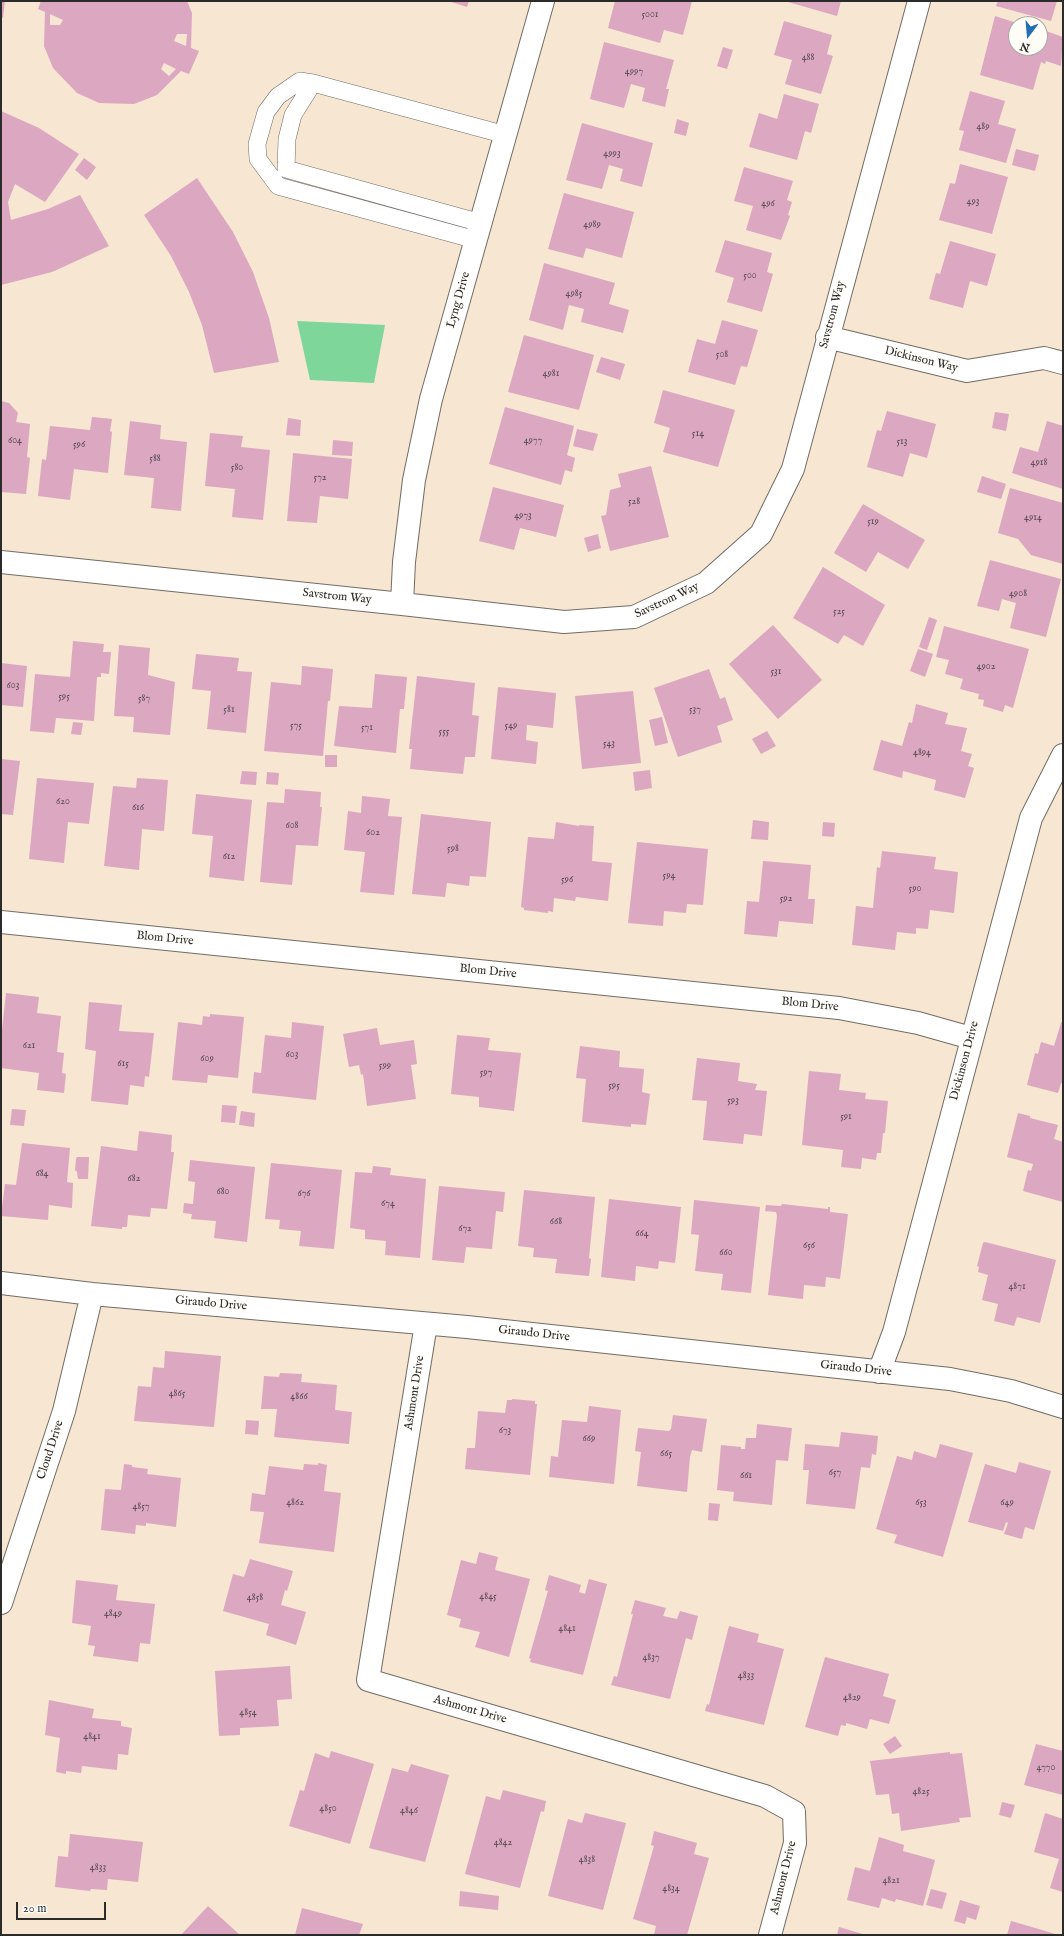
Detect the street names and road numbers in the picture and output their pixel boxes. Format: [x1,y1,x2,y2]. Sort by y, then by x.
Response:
street label: Lyng Drive [444,270,474,330]
street label: Savstrom Way [817,280,849,350]
street label: Dickinson Way [883,344,959,376]
street label: Savstrom Way [633,580,701,622]
street label: Savstrom Way [302,586,372,608]
street label: Blom Drive [136,929,194,949]
street label: Blom Drive [459,962,517,982]
street label: Blom Drive [781,995,839,1015]
street label: Dickinson Drive [947,1020,983,1102]
street label: Giraudo Drive [175,1294,247,1314]
street label: Giraudo Drive [497,1323,571,1345]
street label: Ashmont Drive [402,1355,428,1431]
street label: Giraudo Drive [819,1358,893,1380]
street label: Cloud Drive [35,1419,67,1481]
street label: Ashmont Drive [432,1693,508,1727]
street label: Ashmont Drive [768,1840,800,1916]

